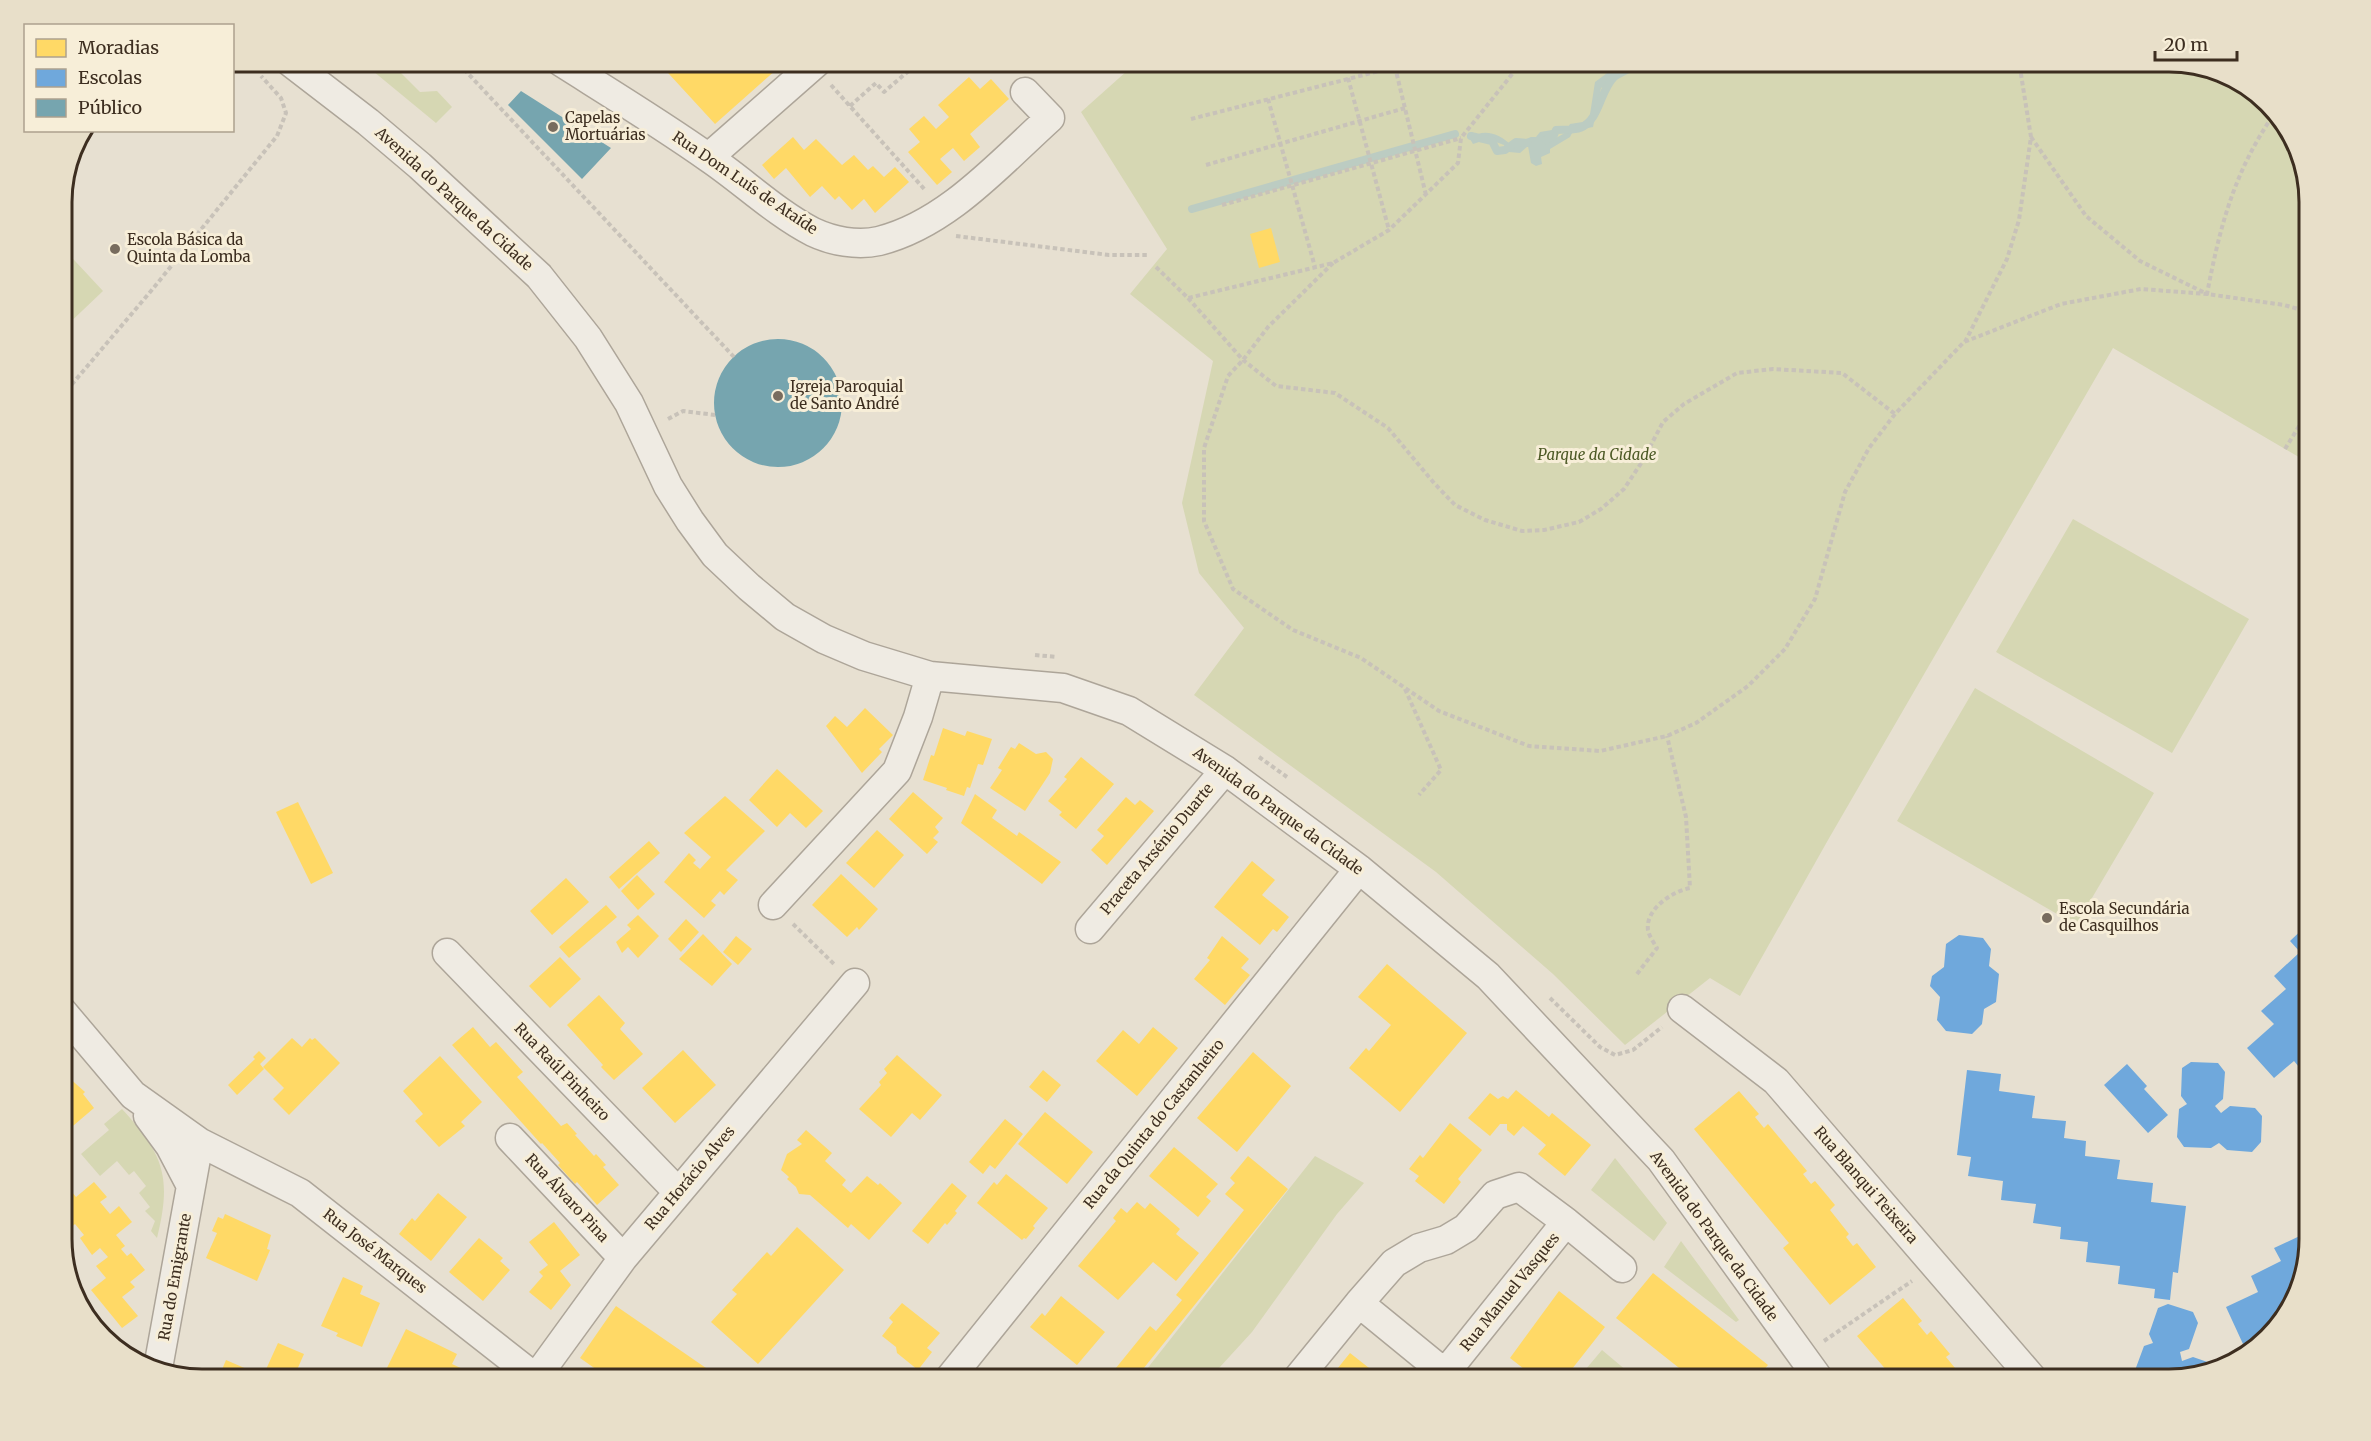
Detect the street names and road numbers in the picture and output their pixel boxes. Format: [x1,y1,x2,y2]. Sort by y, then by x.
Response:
street label: Avenida do Parque da Cidade [371,122,537,275]
street label: Rua Dom Luís de Ataíde [669,127,822,238]
street label: Avenida do Parque da Cidade [1189,742,1367,879]
street label: Praceta Arsénio Duarte [1096,779,1217,918]
street label: Rua Raúl Pinheiro [511,1019,614,1125]
street label: Rua da Quinta do Castanheiro [1079,1035,1228,1212]
street label: Rua Horácio Alves [641,1122,739,1234]
street label: Rua Blanqui Teixeira [1810,1122,1922,1247]
street label: Avenida do Parque da Cidade [1646,1146,1783,1325]
street label: Rua Álvaro Pina [522,1149,614,1246]
street label: Rua José Marques [320,1204,431,1297]
street label: Rua do Emigrante [154,1212,195,1342]
street label: Rua Manuel Vasques [1456,1228,1563,1355]

